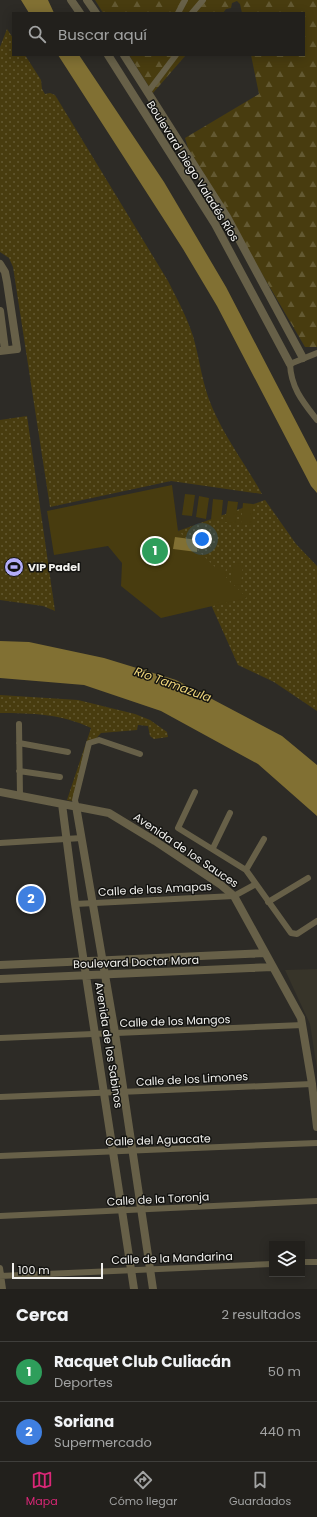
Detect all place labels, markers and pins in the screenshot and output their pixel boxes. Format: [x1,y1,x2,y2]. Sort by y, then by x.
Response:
pin: 1 [142,536,168,566]
sports icon: VIP Padel [3,556,25,578]
place label: VIP Padel [28,559,80,575]
pin: 2 [18,884,44,914]

